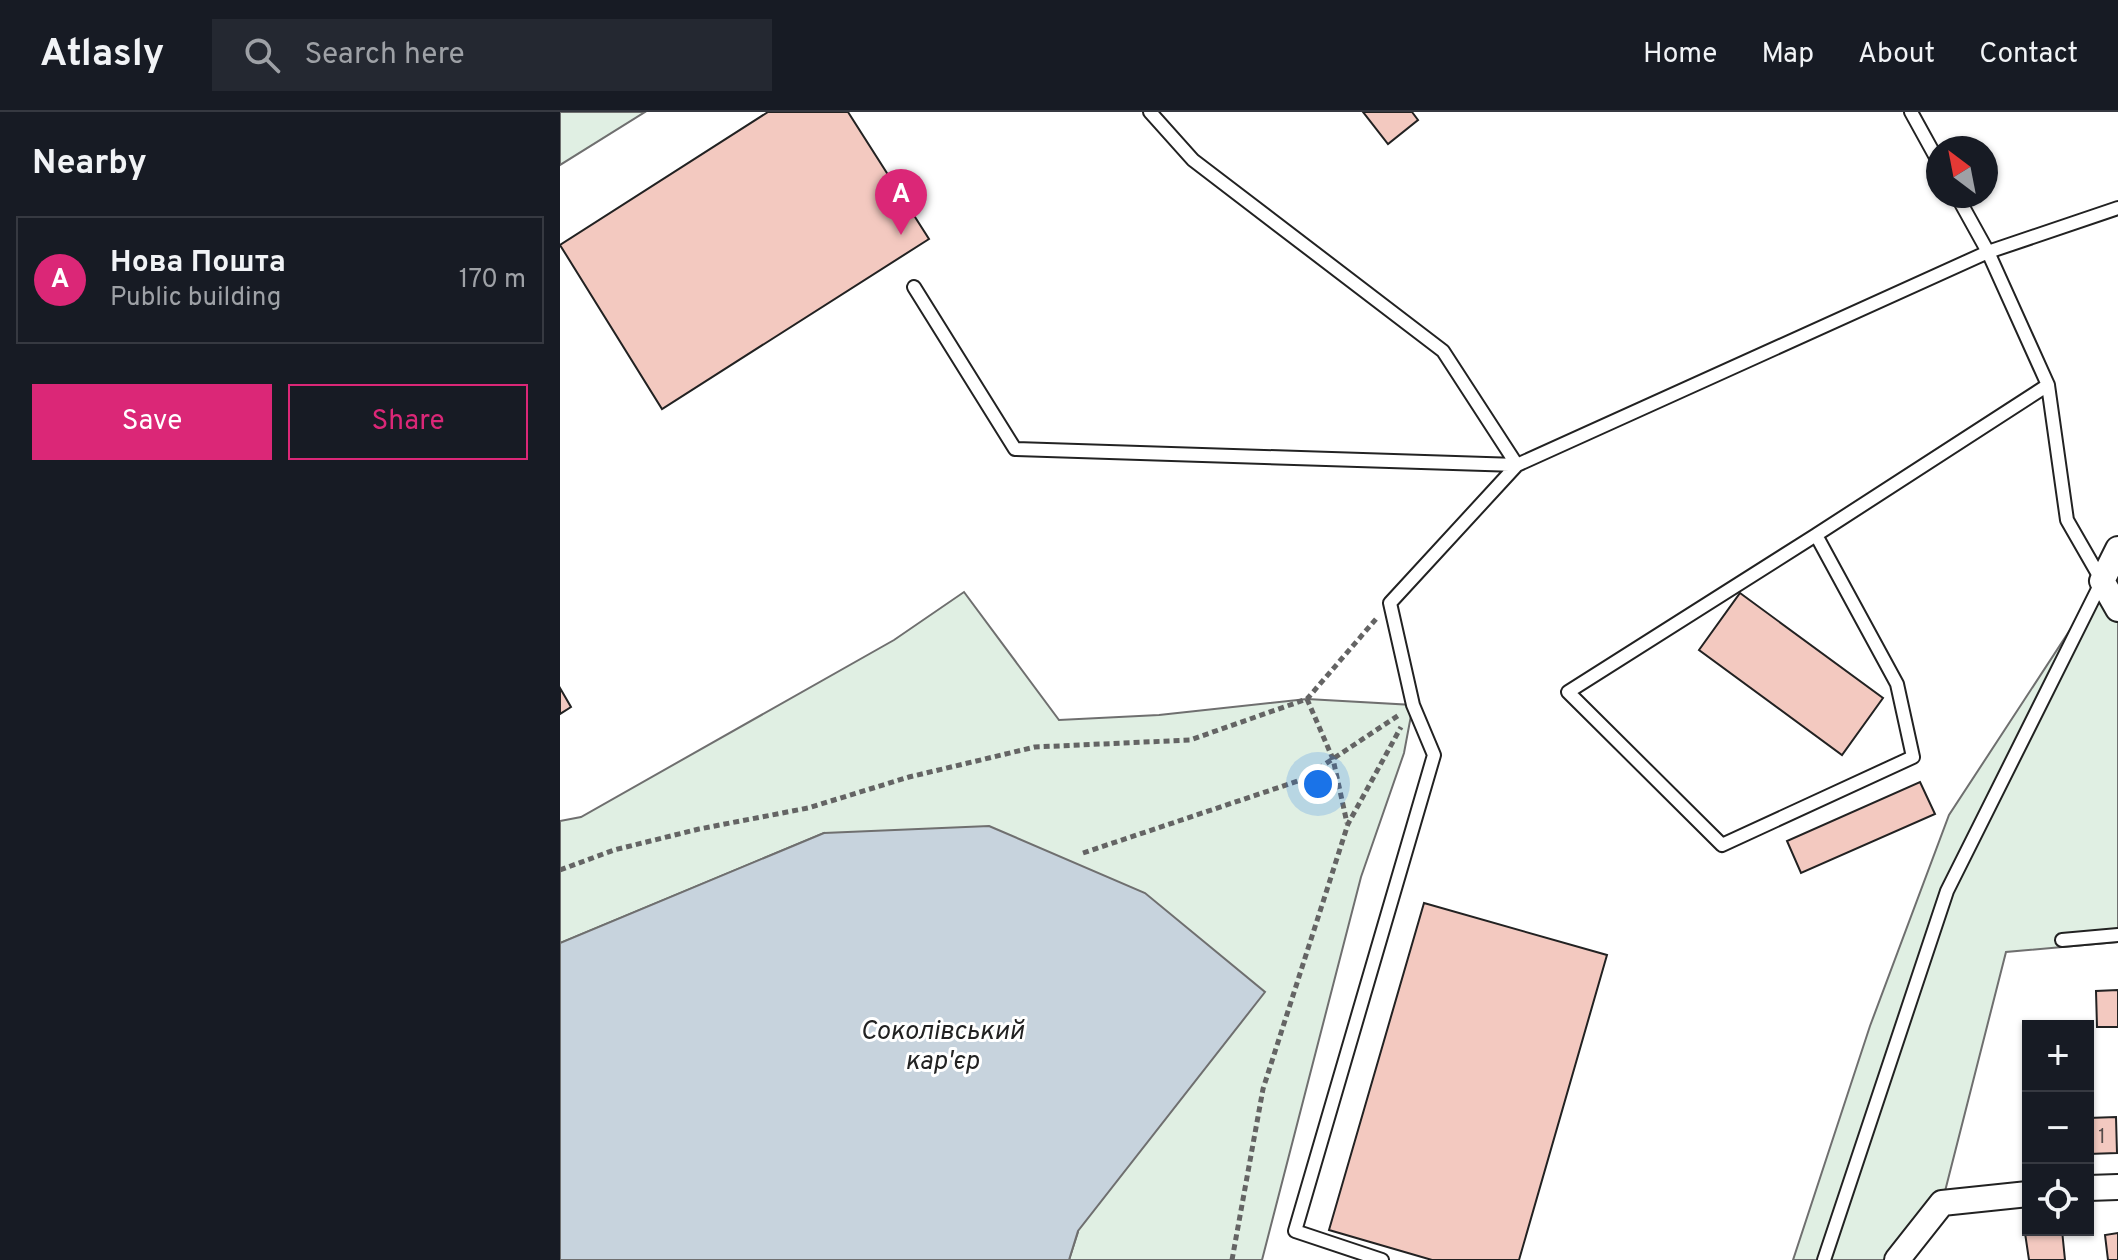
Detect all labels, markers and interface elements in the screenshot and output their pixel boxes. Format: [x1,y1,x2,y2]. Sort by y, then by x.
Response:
search box [212,19,772,91]
text: Atlasly [40,31,164,80]
icon: search [240,33,284,77]
text: Search here [304,37,465,74]
text: Home [1643,37,1717,73]
text: Map [1761,37,1814,73]
text: About [1858,37,1935,73]
text: Contact [1979,37,2078,73]
north arrow [1926,136,1998,208]
text: Nearby [32,143,147,186]
pin: A [875,169,927,235]
text: Нова Пошта [110,245,286,282]
text: A [51,264,69,297]
text: 170 m [459,264,526,297]
text: Public building [110,282,281,315]
button: Save [32,384,272,460]
button: Share [288,384,528,460]
your location [1298,764,1338,804]
water label: Соколівський кар'єр [860,1016,1025,1079]
map controls [2022,1020,2094,1236]
button: + [2022,1020,2094,1092]
button: − [2022,1092,2094,1164]
house number: 1 [2098,1125,2106,1151]
button: locate [2022,1164,2094,1236]

